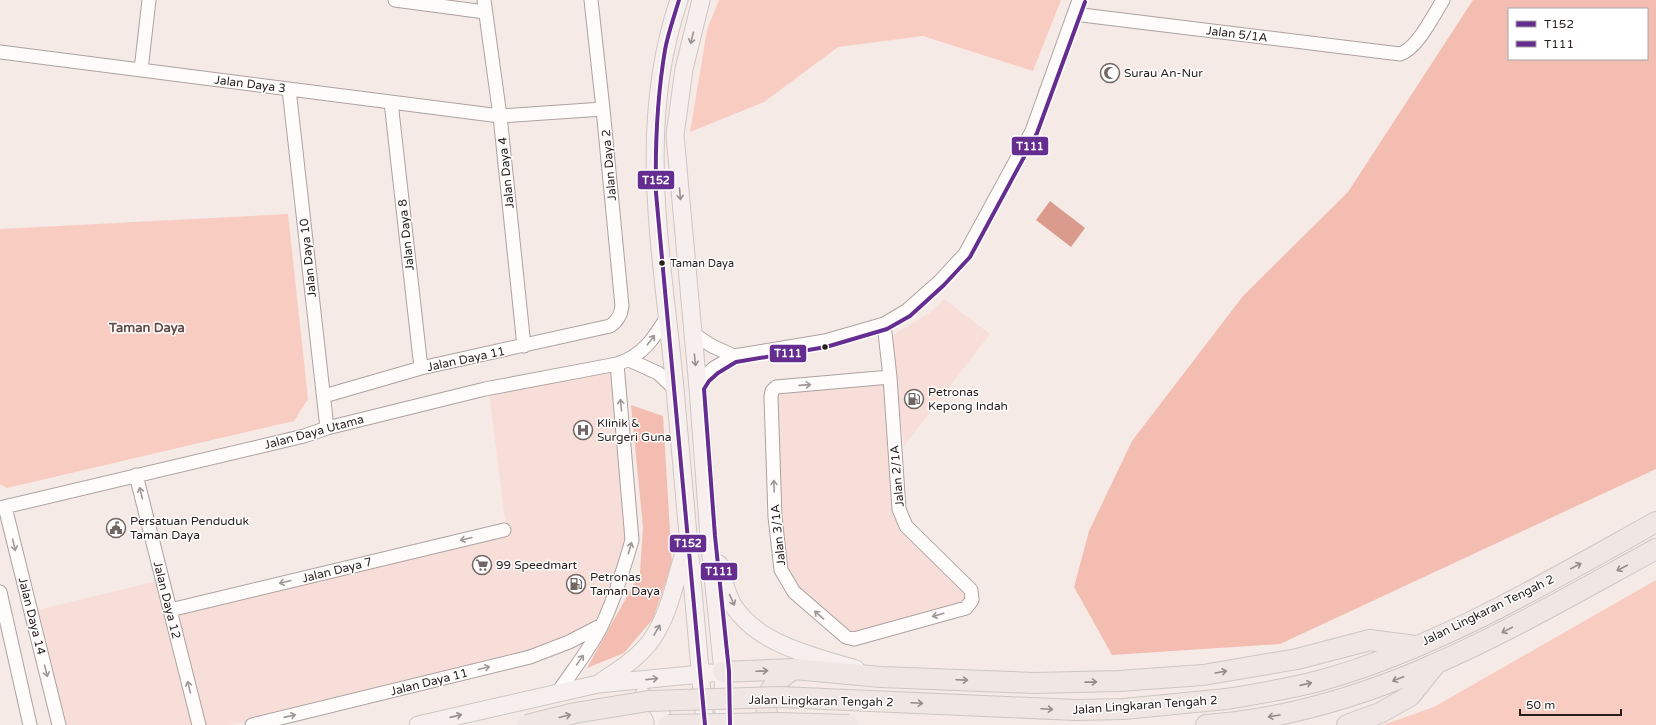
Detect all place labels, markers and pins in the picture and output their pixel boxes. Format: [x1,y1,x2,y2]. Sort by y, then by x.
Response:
mosque icon: Surau An-Nur [1099,62,1121,84]
place label: Surau An-Nur [1124,66,1203,80]
place label: Taman Daya [670,257,734,270]
marker: Taman Daya [657,258,667,268]
unlabelled marker [820,342,830,352]
place label: Petronas Kepong Indah [928,385,1008,413]
fuel station icon: Petronas Kepong Indah [903,388,925,410]
place label: Klinik & Surgeri Guna [597,416,672,444]
hospital icon: Klinik & Surgeri Guna [572,419,594,441]
place label: Persatuan Penduduk Taman Daya [130,514,249,542]
public building icon: Persatuan Penduduk Taman Daya [105,517,127,539]
supermarket icon: 99 Speedmart [471,554,493,576]
place label: 99 Speedmart [496,558,578,572]
place label: Petronas Taman Daya [590,570,660,598]
fuel station icon: Petronas Taman Daya [565,573,587,595]

